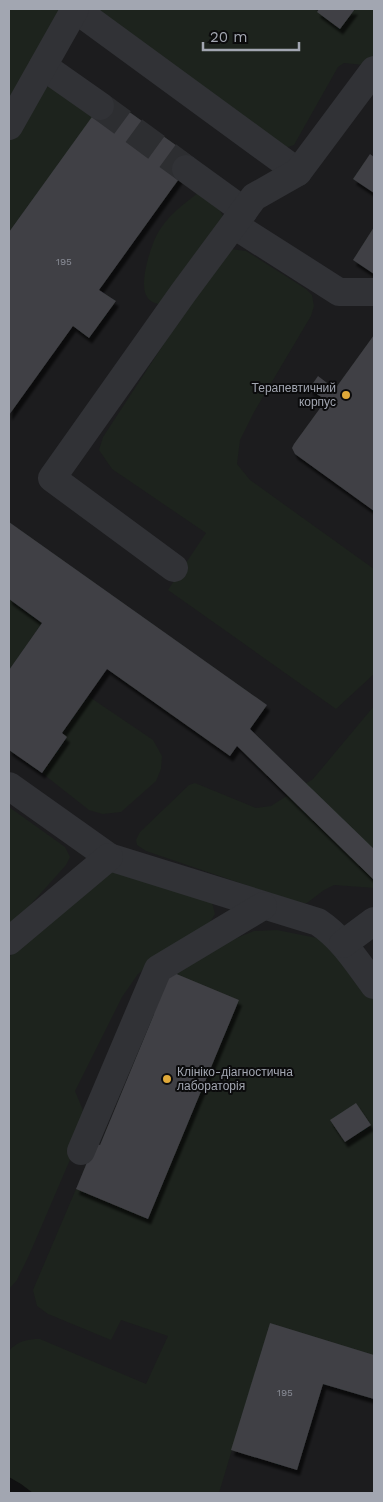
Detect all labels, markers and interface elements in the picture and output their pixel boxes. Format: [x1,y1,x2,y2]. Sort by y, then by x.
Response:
scale bar [203,20,299,52]
text: 20 m [210,28,248,46]
house number: 195 [56,256,72,267]
place label: Терапевтичний корпус [252,381,336,409]
marker: Терапевтичний корпус [340,389,352,401]
place label: Клініко-діагностична лабораторія [177,1065,293,1093]
marker: Клініко-діагностична лабораторія [161,1073,173,1085]
house number: 195 [277,1387,293,1398]

